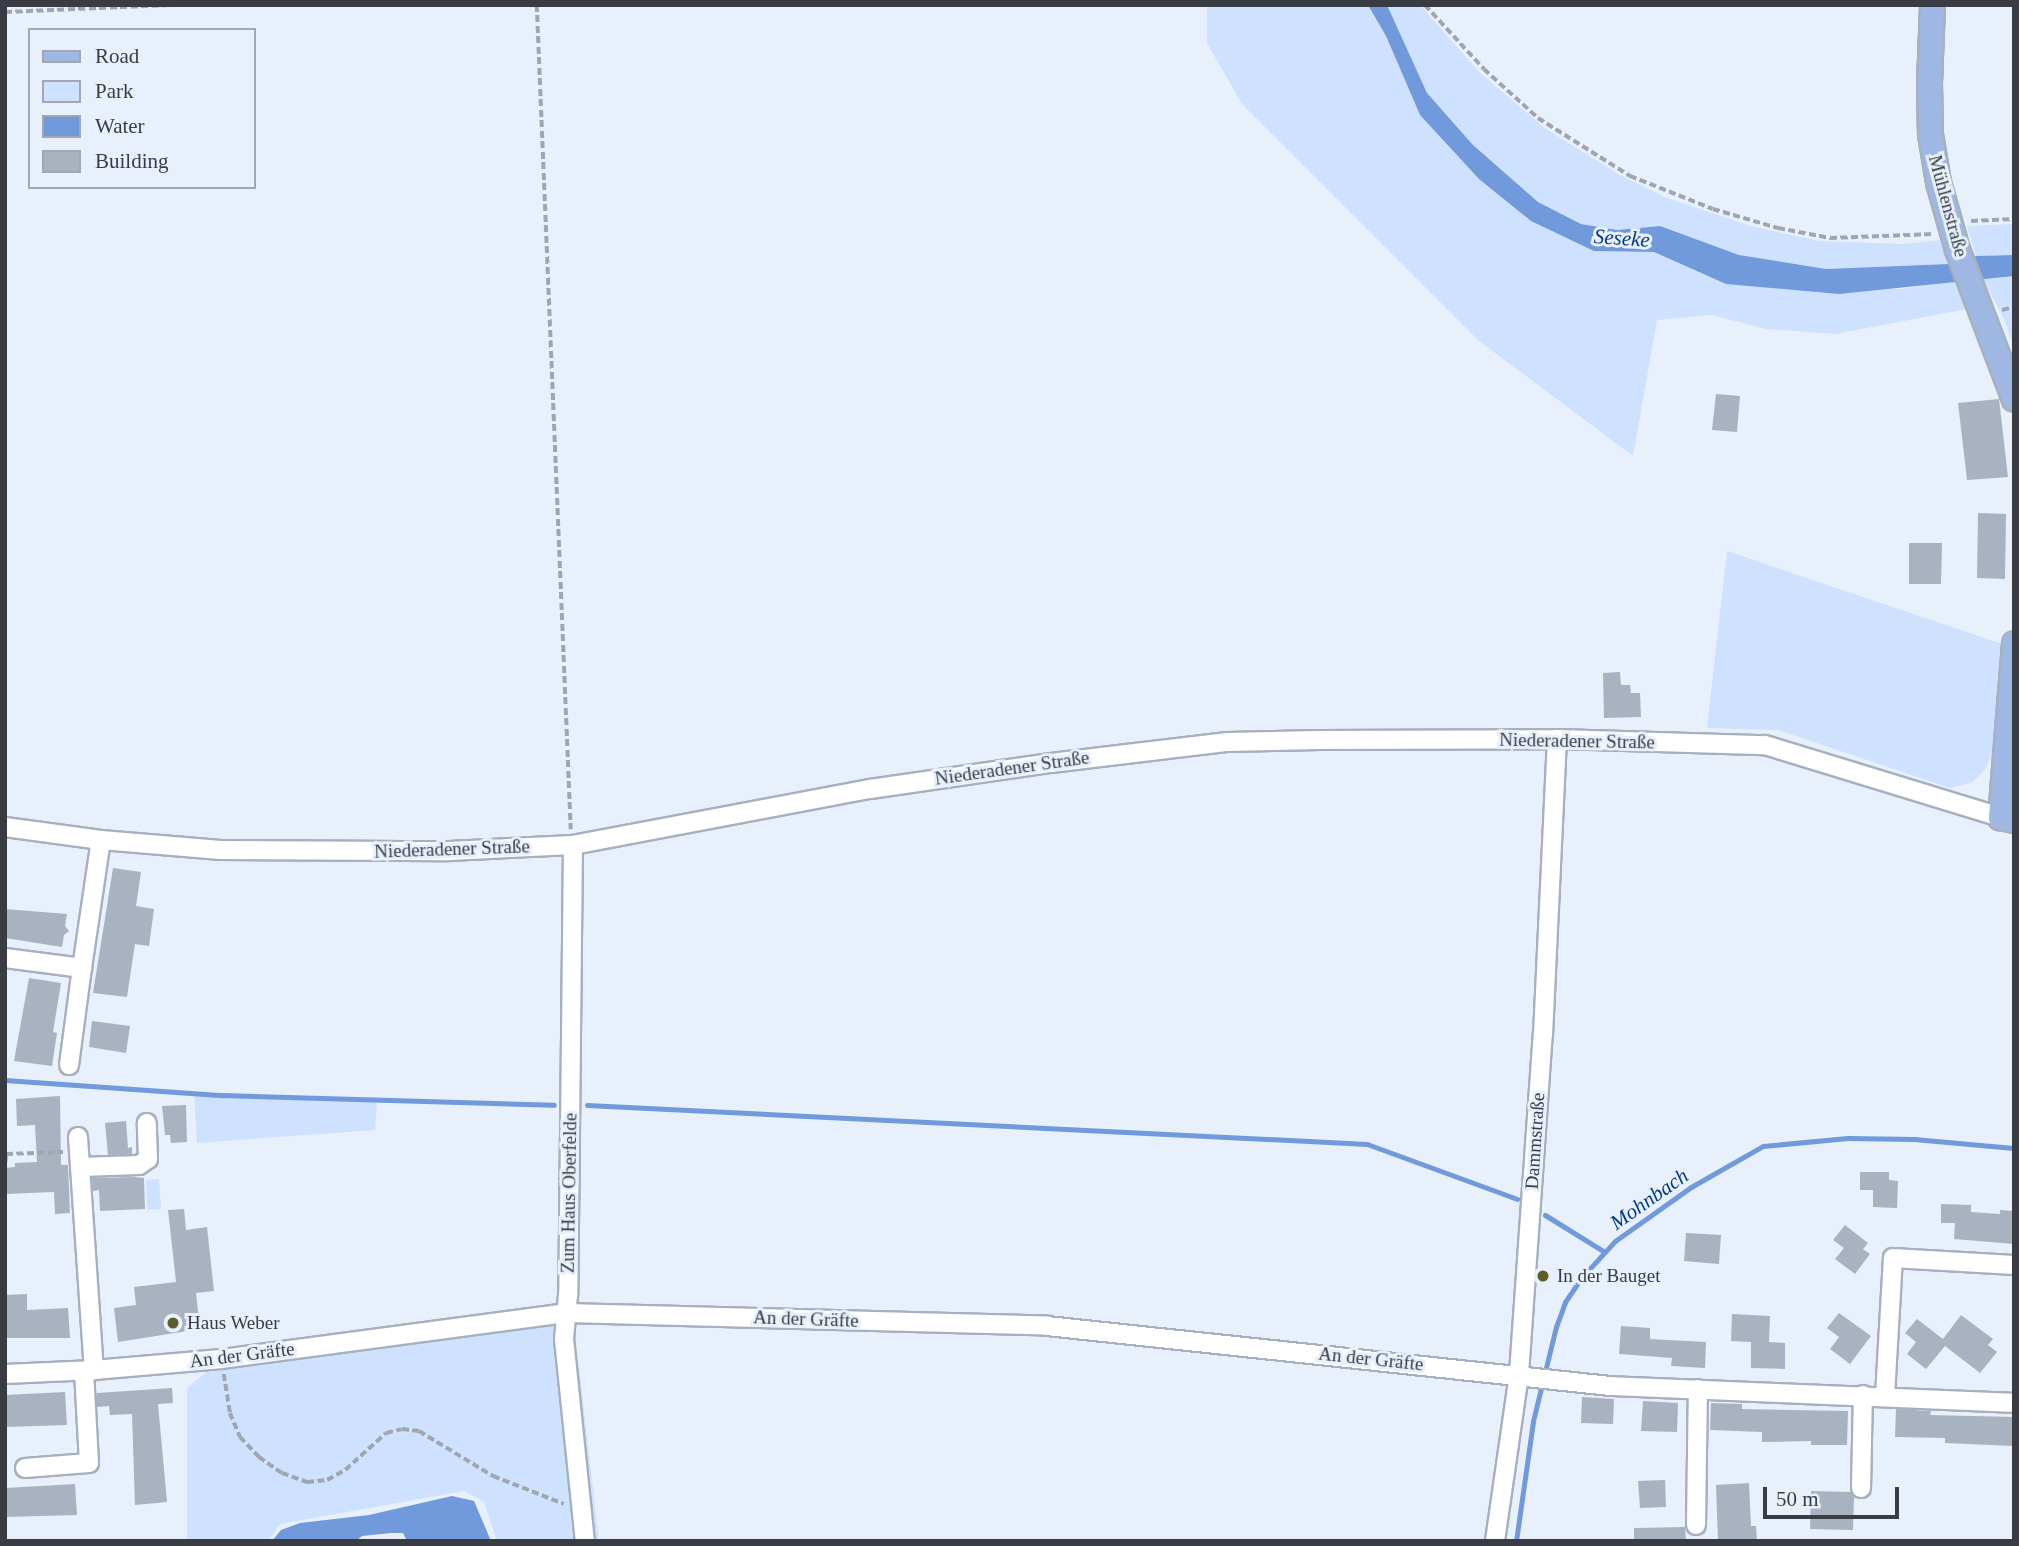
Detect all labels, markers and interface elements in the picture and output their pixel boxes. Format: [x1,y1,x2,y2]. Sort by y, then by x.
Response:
legend [28,28,256,189]
text: Road [95,44,139,68]
text: Park [95,79,134,103]
text: Water [95,114,145,138]
text: Building [95,149,169,173]
street label: Mühlenstraße [1923,153,1973,259]
water label: Seseke [1593,223,1651,253]
street label: Niederadener Straße [1499,728,1655,754]
street label: Niederadener Straße [933,746,1091,790]
street label: Niederadener Straße [374,835,530,863]
street label: Dammstraße [1520,1092,1550,1190]
street label: Zum Haus Oberfelde [556,1113,582,1273]
water label: Mohnbach [1605,1163,1693,1235]
place label: In der Bauget [1557,1265,1660,1287]
marker: In der Bauget [1535,1268,1551,1284]
street label: An der Gräfte [753,1306,859,1332]
place label: Haus Weber [187,1312,280,1334]
marker: Haus Weber [165,1315,181,1331]
street label: An der Gräfte [188,1337,296,1373]
street label: An der Gräfte [1317,1342,1425,1376]
scale bar [1767,1472,1904,1516]
text: 50 m [1776,1487,1819,1511]

